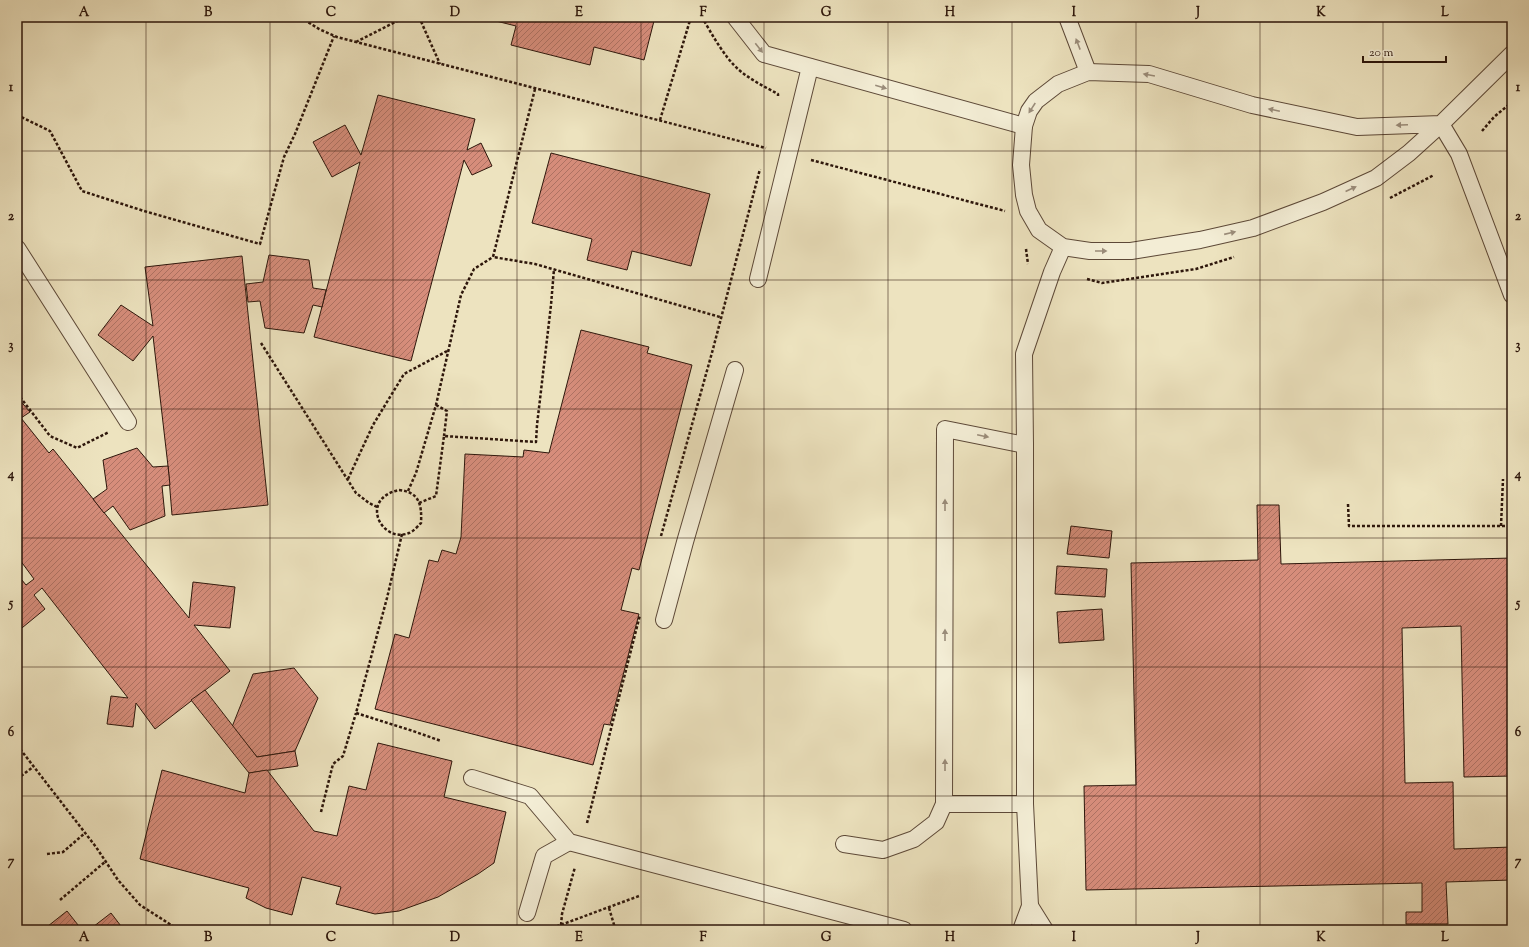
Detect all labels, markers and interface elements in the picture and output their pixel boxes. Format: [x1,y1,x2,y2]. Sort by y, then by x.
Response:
text: A [79,4,90,22]
text: B [204,4,213,22]
text: C [326,4,336,22]
text: D [450,4,460,22]
text: E [575,4,583,22]
text: F [699,4,707,22]
text: G [821,4,832,22]
text: H [945,4,956,22]
text: I [1072,4,1077,22]
text: J [1195,4,1200,22]
text: K [1316,4,1326,22]
text: L [1441,4,1449,22]
one-way arrow [1074,38,1080,50]
scale bar [1363,38,1446,64]
one-way arrow [755,42,763,53]
text: 20 m [1369,44,1394,62]
one-way arrow [1143,72,1155,78]
text: 1 [9,79,14,97]
text: 1 [1516,79,1521,97]
one-way arrow [876,84,888,90]
one-way arrow [1028,102,1035,114]
one-way arrow [1268,106,1280,112]
one-way arrow [1395,122,1408,128]
one-way arrow [1346,186,1357,192]
text: 2 [8,208,15,226]
text: 2 [1515,208,1522,226]
one-way arrow [1223,230,1236,236]
one-way arrow [1095,248,1108,254]
text: 3 [8,337,14,355]
text: 3 [1515,337,1521,355]
one-way arrow [977,434,989,440]
text: 4 [7,466,15,484]
text: 4 [1514,466,1522,484]
one-way arrow [942,498,948,511]
text: 5 [8,595,14,613]
text: 5 [1515,595,1521,613]
one-way arrow [942,628,948,641]
text: 6 [8,724,15,742]
text: 6 [1515,724,1522,742]
one-way arrow [942,758,948,771]
text: 7 [8,853,15,871]
text: 7 [1515,853,1522,871]
text: A [79,929,90,947]
text: B [204,929,213,947]
text: C [326,929,336,947]
text: D [450,929,460,947]
text: E [575,929,583,947]
text: F [699,929,707,947]
text: G [821,929,832,947]
text: H [945,929,956,947]
text: I [1072,929,1077,947]
text: J [1195,929,1200,947]
text: K [1316,929,1326,947]
text: L [1441,929,1449,947]

